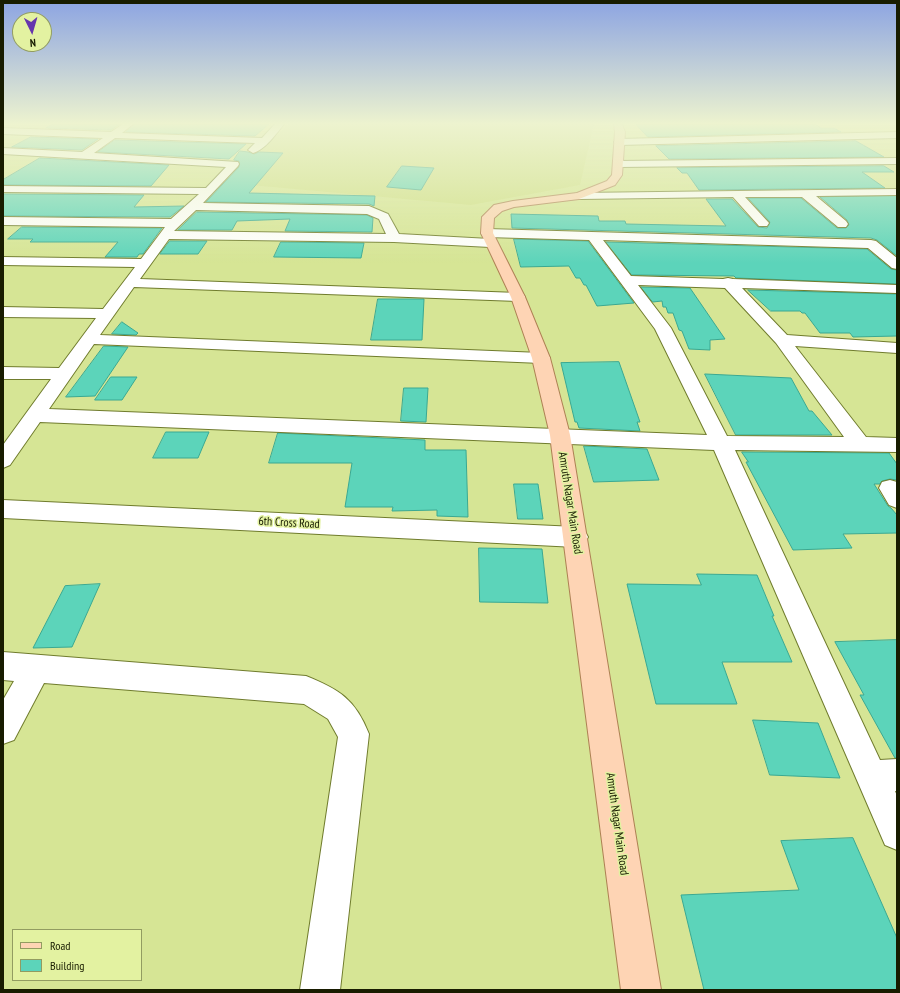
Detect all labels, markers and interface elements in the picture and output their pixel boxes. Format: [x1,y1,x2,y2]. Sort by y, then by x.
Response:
north arrow [12,12,52,52]
text: N [29,36,37,50]
street label: Amruth Nagar Main Road [555,451,585,555]
street label: 6th Cross Road [258,514,320,532]
street label: Amruth Nagar Main Road [603,772,631,876]
legend [12,929,142,981]
text: Road [50,938,70,953]
text: Building [50,958,85,973]

